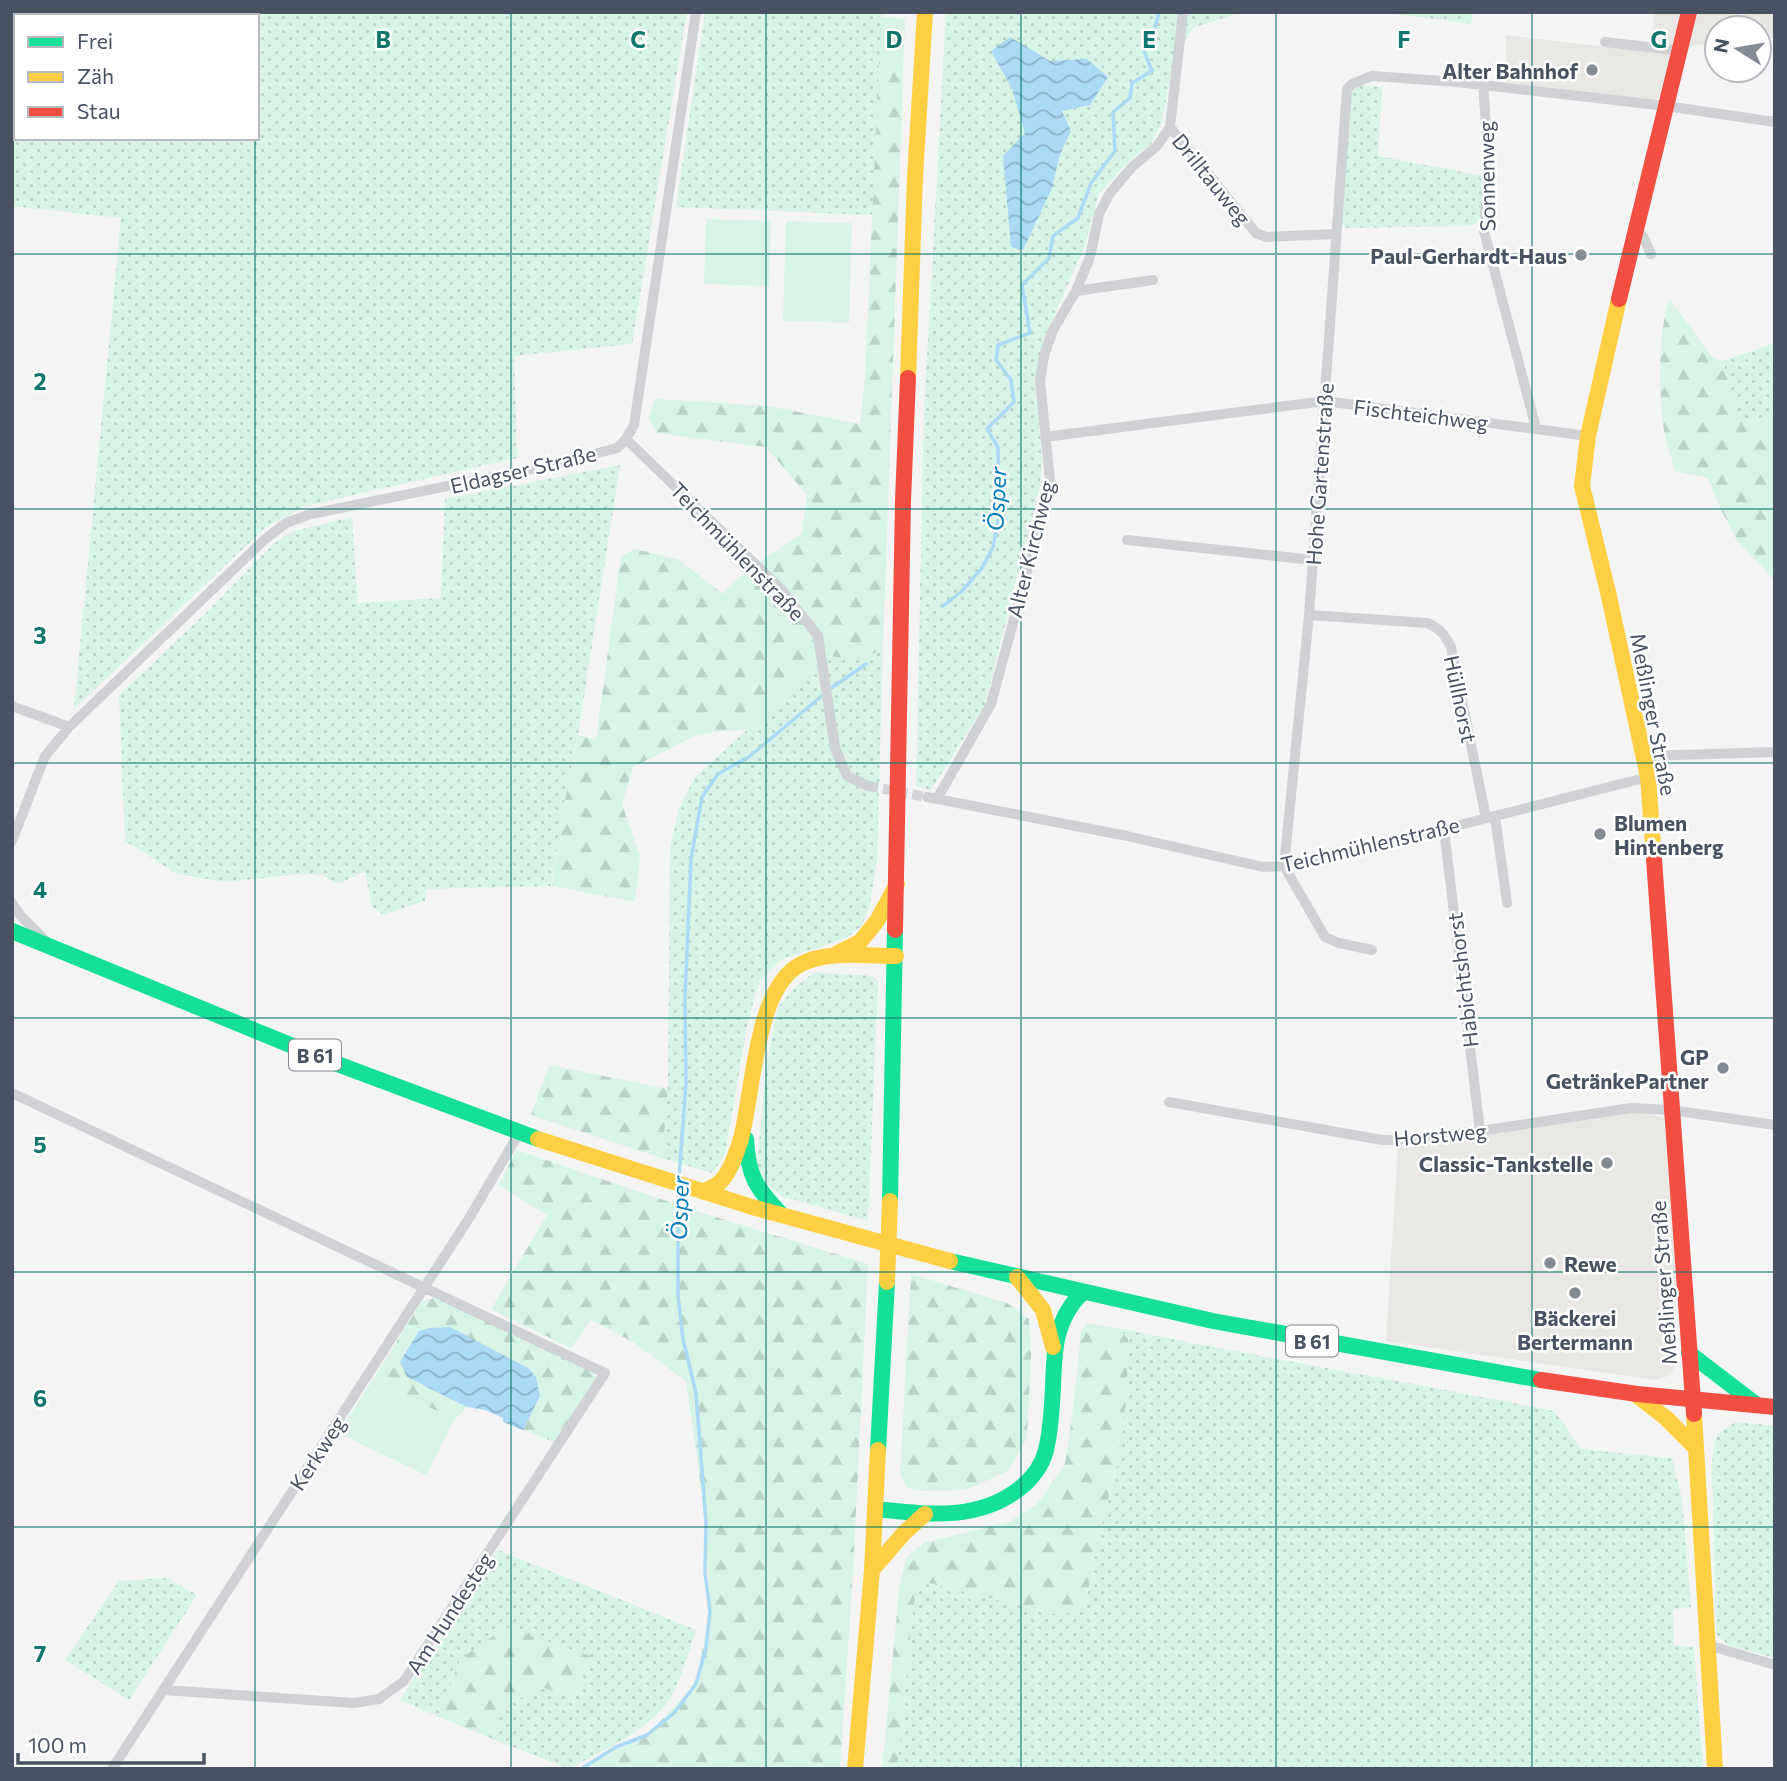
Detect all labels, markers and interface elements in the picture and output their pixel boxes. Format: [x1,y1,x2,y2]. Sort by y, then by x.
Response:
legend [14,14,259,140]
north arrow [1703,14,1773,84]
text: B [375,25,391,53]
text: C [630,25,646,53]
text: D [886,25,903,53]
text: E [1142,25,1156,53]
text: F [1397,25,1411,53]
text: G [1651,25,1667,53]
text: Frei [77,28,113,53]
text: N [1708,36,1733,55]
place label: Alter Bahnhof [1442,58,1578,83]
marker: Alter Bahnhof [1584,62,1600,78]
text: Zäh [77,63,114,88]
text: Stau [77,98,120,123]
street label: Sonnenweg [1473,120,1499,232]
street label: Drilltauweg [1168,128,1256,230]
place label: Paul-Gerhardt-Haus [1370,243,1567,268]
marker: Paul-Gerhardt-Haus [1573,247,1589,263]
text: 2 [33,367,47,395]
street label: Hohe Gartenstraße [1300,382,1338,566]
street label: Fischteichweg [1352,393,1490,435]
street label: Eldagser Straße [448,440,598,498]
water label: Ösper [980,465,1012,532]
street label: Teichmühlenstraße [666,477,810,625]
street label: Alter Kirchweg [1001,478,1059,620]
text: 3 [33,621,47,649]
street label: Meßlinger Straße [1626,631,1682,797]
street label: Hüllhorst [1440,653,1482,745]
place label: Blumen Hintenberg [1614,810,1724,859]
street label: Teichmühlenstraße [1278,811,1462,877]
marker: Blumen Hintenberg [1592,826,1608,842]
text: 4 [33,875,47,903]
street label: Habichtshorst [1441,911,1483,1049]
road number: B 61 [289,1040,341,1070]
place label: GP GetränkePartner [1546,1044,1709,1093]
marker: GP GetränkePartner [1715,1060,1731,1076]
street label: Horstweg [1392,1117,1488,1151]
text: 5 [33,1130,47,1158]
place label: Classic-Tankstelle [1419,1151,1593,1176]
marker: Classic-Tankstelle [1599,1155,1615,1171]
water label: Ösper [664,1175,694,1241]
street label: Meßlinger Straße [1645,1200,1681,1366]
place label: Rewe [1564,1251,1617,1276]
marker: Rewe [1542,1255,1558,1271]
marker: Bäckerei Bertermann [1567,1285,1583,1301]
place label: Bäckerei Bertermann [1517,1305,1633,1354]
road number: B 61 [1286,1326,1338,1357]
text: 6 [33,1384,47,1412]
street label: Kerkweg [284,1411,350,1495]
street label: Am Hundesteg [400,1547,498,1679]
text: 7 [34,1639,46,1667]
scale bar [18,1722,203,1766]
text: 100 m [28,1732,87,1757]

